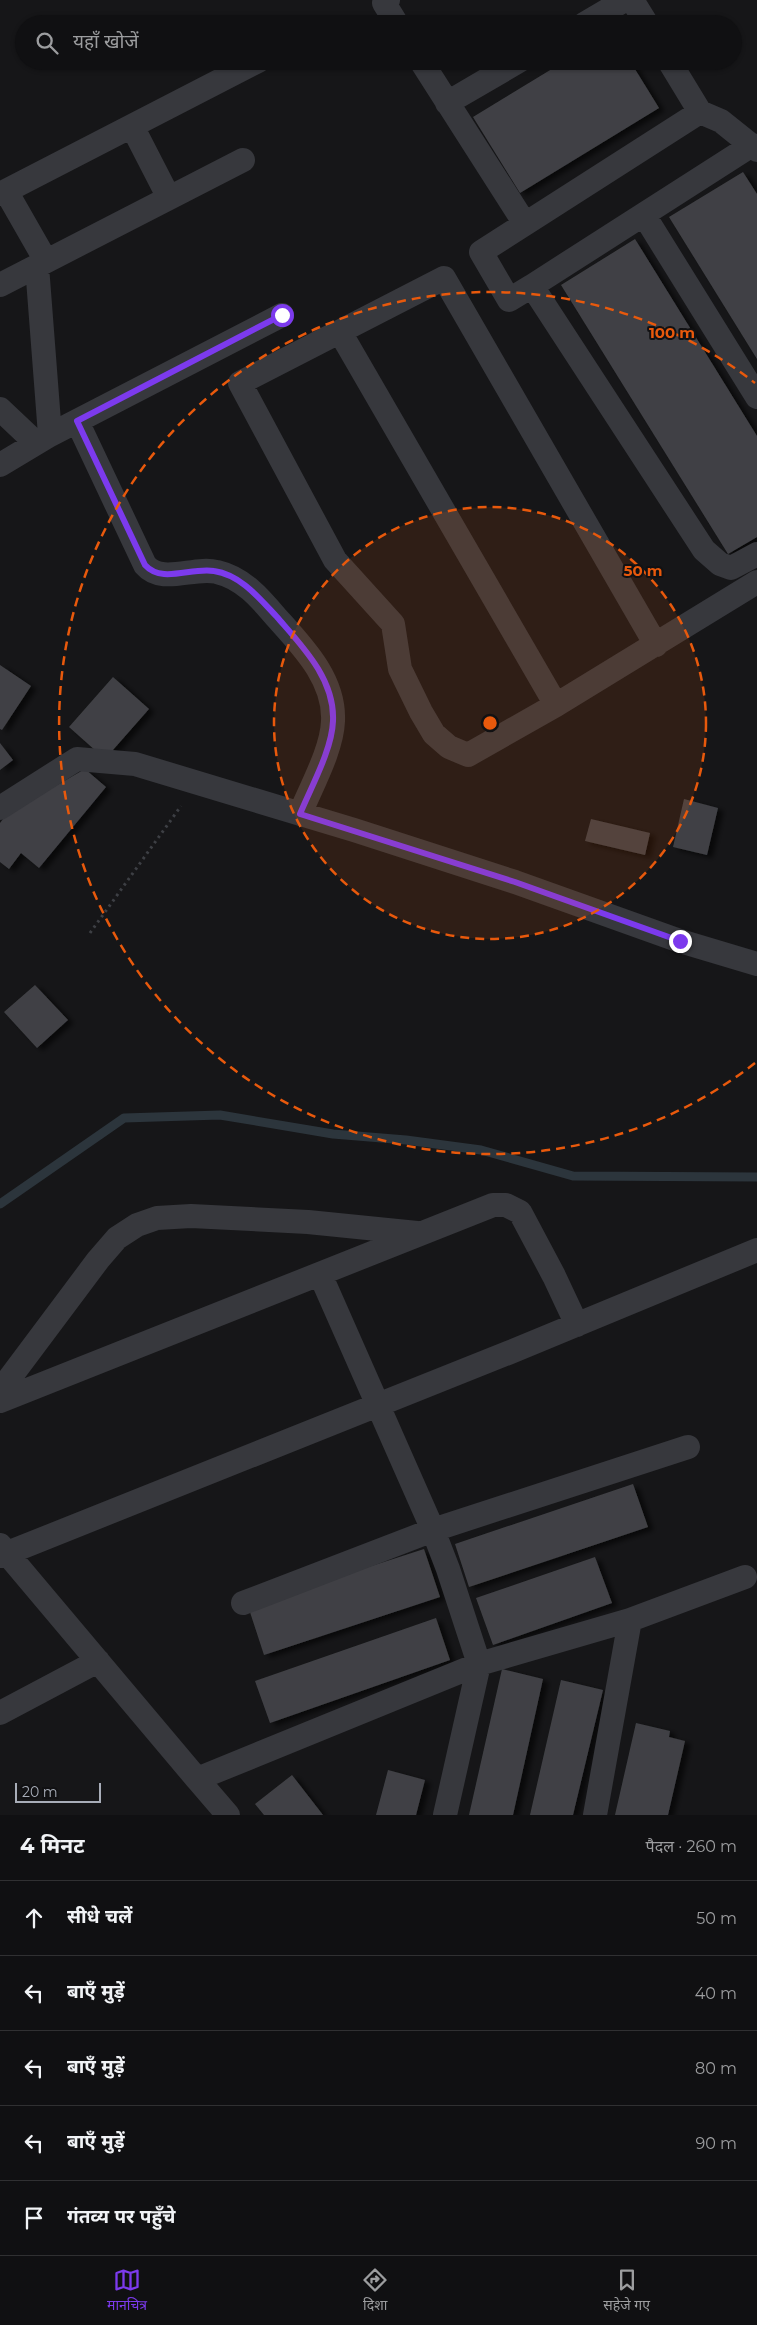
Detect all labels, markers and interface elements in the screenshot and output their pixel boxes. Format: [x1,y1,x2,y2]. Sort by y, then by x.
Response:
search box [15,15,742,70]
icon: search [33,29,61,57]
text: यहाँ खोजें [73,30,139,53]
route start [271,304,294,327]
text: 100 m [649,323,695,342]
text: 50 m [623,561,663,580]
centre of rings [481,714,499,732]
route end [669,930,692,953]
scale bar [15,1780,101,1803]
text: 20 m [22,1783,58,1801]
text: 4 मिनट [20,1833,85,1858]
text: पैदल · 260 m [646,1837,737,1856]
icon: ahead [20,1904,48,1932]
text: सीधे चलें [67,1905,132,1928]
text: 50 m [696,1909,737,1928]
icon: left [20,1979,48,2007]
text: बाएँ मुड़ें [67,1980,124,2003]
text: 40 m [695,1984,737,2003]
icon: left [20,2054,48,2082]
text: बाएँ मुड़ें [67,2055,124,2078]
text: 80 m [695,2059,737,2078]
icon: left [20,2129,48,2157]
text: बाएँ मुड़ें [67,2130,124,2153]
text: 90 m [695,2134,737,2153]
icon: arrive [20,2204,48,2232]
text: गंतव्य पर पहुँचे [67,2205,175,2228]
tab: मानचित्र [107,2266,147,2316]
tab: दिशा [361,2266,389,2316]
tab: सहेजे गए [603,2266,650,2316]

